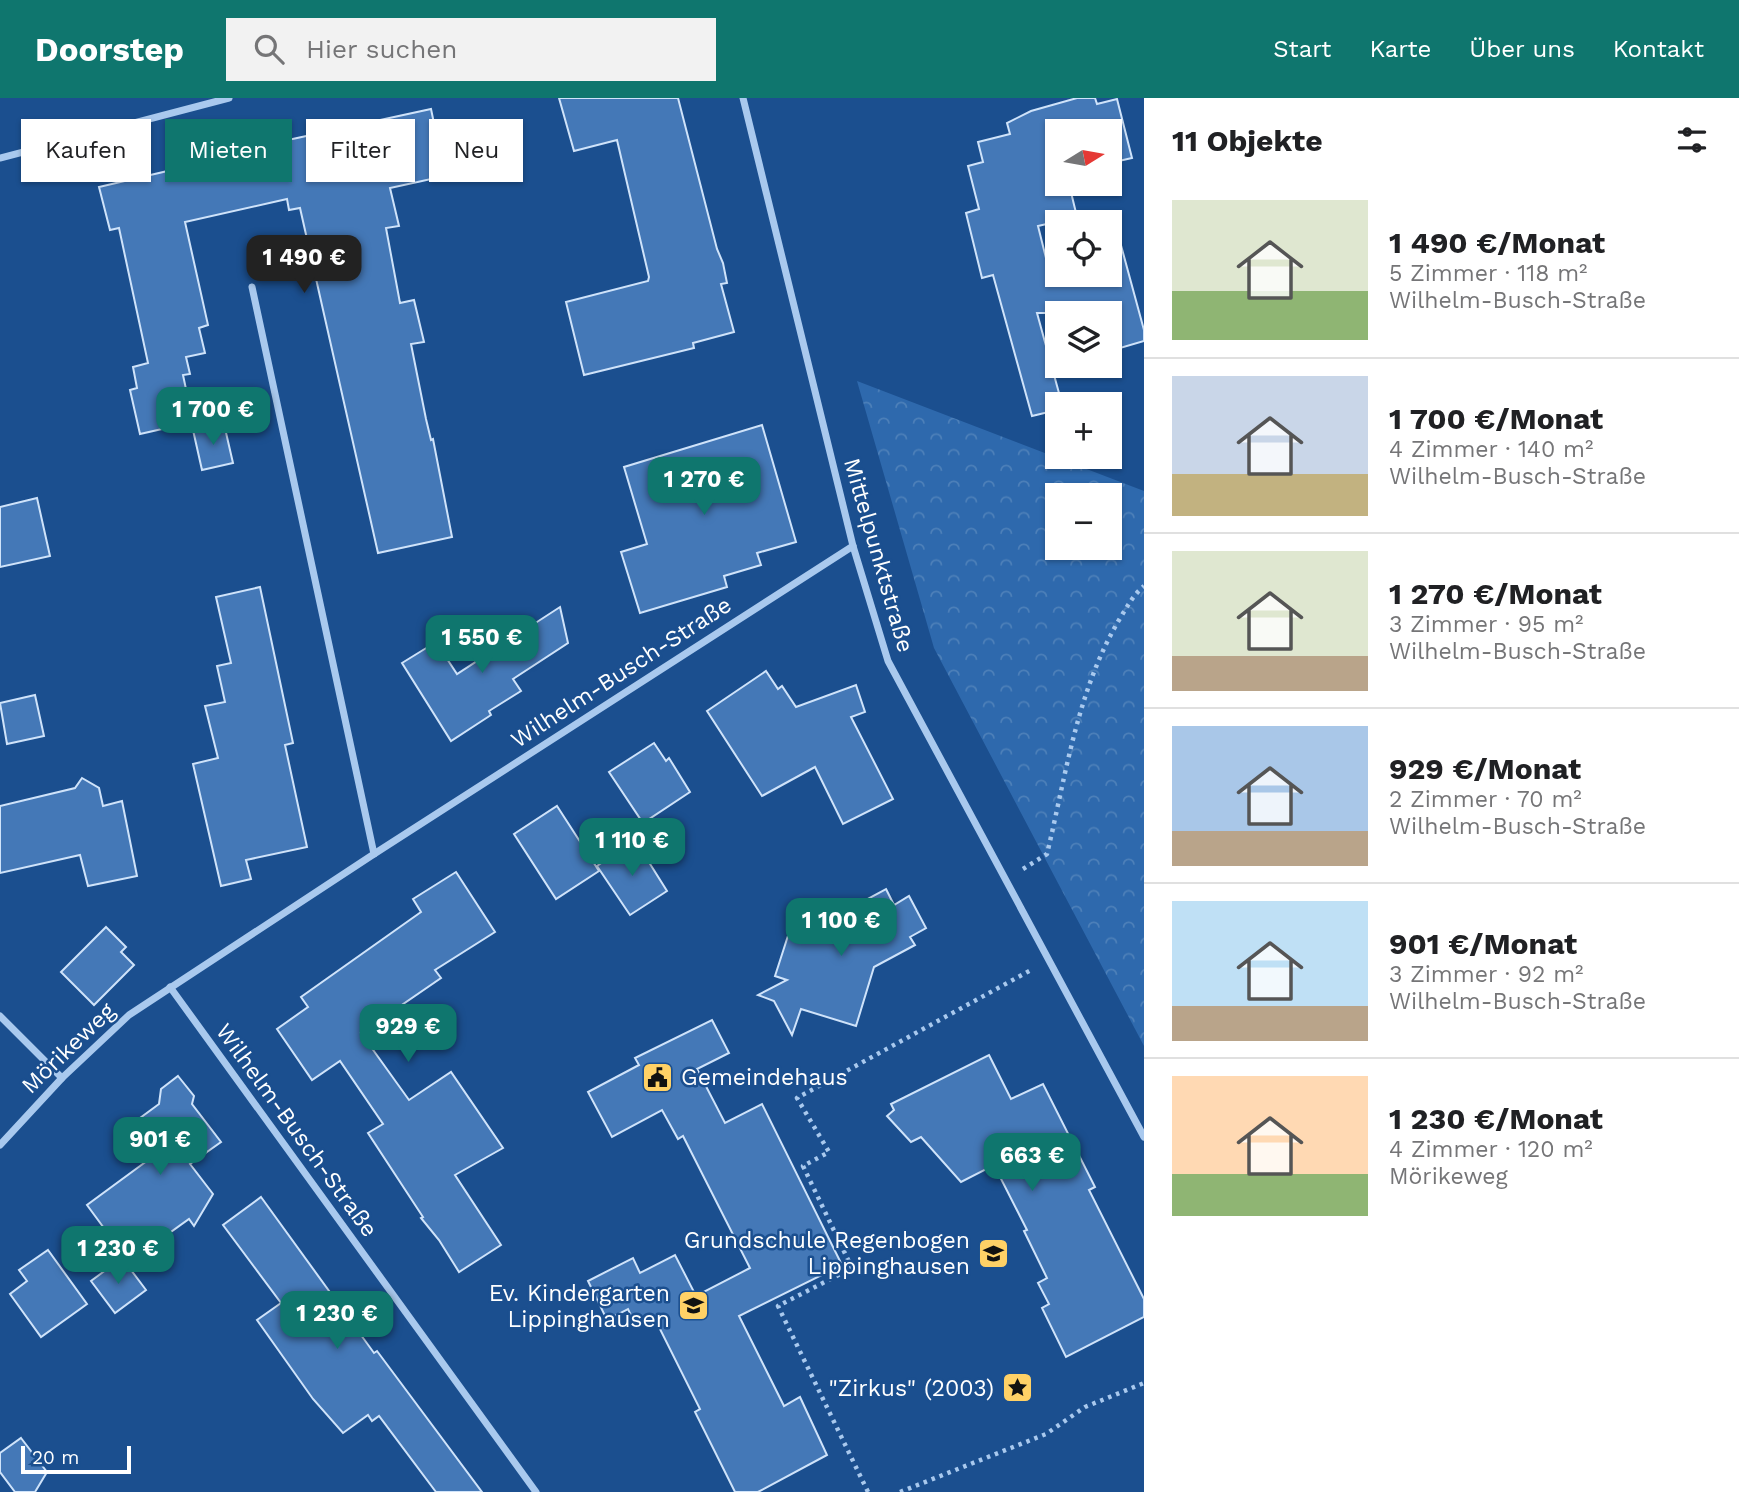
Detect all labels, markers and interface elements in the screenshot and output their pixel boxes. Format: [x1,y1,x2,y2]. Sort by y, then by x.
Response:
search box [226,18,716,81]
text: Doorstep [35,30,184,69]
icon: search [250,30,288,68]
text: Hier suchen [306,34,457,64]
text: Start [1273,35,1331,63]
text: Karte [1369,35,1431,63]
text: Über uns [1469,35,1575,63]
text: Kontakt [1613,35,1704,63]
chip: Kaufen [21,119,151,182]
chip: Mieten [165,119,292,182]
chip: Filter [306,119,415,182]
chip: Neu [429,119,523,182]
north arrow [1045,119,1122,196]
map controls [1045,119,1122,560]
icon: filters [1673,121,1711,159]
text: 11 Objekte [1172,123,1323,158]
button: locate [1045,210,1122,287]
text: 1 490 €/Monat [1389,225,1605,260]
icon: home [1228,228,1312,312]
pin: 1 490 € [239,236,369,295]
text: 1 490 € [262,244,346,271]
text: 5 Zimmer · 118 m² [1389,260,1588,287]
text: Wilhelm-Busch-Straße [1389,287,1646,314]
button: layers [1045,301,1122,378]
pin: 1 700 € [148,388,278,447]
button: + [1045,392,1122,469]
text: 1 700 € [172,396,254,423]
text: 1 700 €/Monat [1389,401,1603,436]
icon: home [1228,404,1312,488]
text: 4 Zimmer · 140 m² [1389,436,1593,463]
street label: Mittelpunktstraße [838,455,919,655]
pin: 1 270 € [639,458,769,517]
text: Wilhelm-Busch-Straße [1389,463,1646,490]
text: 1 270 € [664,466,744,493]
button: − [1045,483,1122,560]
text: 1 270 €/Monat [1389,576,1602,611]
icon: home [1228,579,1312,663]
street label: Wilhelm-Busch-Straße [506,591,736,754]
text: 3 Zimmer · 95 m² [1389,611,1583,638]
pin: 1 550 € [417,616,547,675]
text: 1 550 € [442,624,522,651]
text: Wilhelm-Busch-Straße [1389,638,1646,665]
text: 929 €/Monat [1389,751,1581,786]
icon: home [1228,754,1312,838]
text: 2 Zimmer · 70 m² [1389,786,1582,813]
text: Wilhelm-Busch-Straße [1389,813,1646,840]
pin: 1 110 € [567,818,697,878]
text: 1 110 € [595,827,669,854]
pin: 1 100 € [776,898,906,958]
text: 1 100 € [802,907,880,934]
text: 901 €/Monat [1389,926,1577,961]
icon: home [1228,929,1312,1013]
text: 3 Zimmer · 92 m² [1389,961,1583,988]
text: Wilhelm-Busch-Straße [1389,988,1646,1015]
street label: Mörikeweg [16,997,121,1099]
pin: 929 € [359,1004,457,1064]
text: 929 € [376,1013,440,1040]
street label: Wilhelm-Busch-Straße [210,1018,383,1242]
public building icon: Gemeindehaus [641,1060,675,1094]
place label: Gemeindehaus [681,1064,848,1091]
text: 1 230 €/Monat [1389,1101,1603,1136]
icon: home [1228,1104,1312,1188]
pin: 901 € [111,1118,209,1177]
text: 901 € [129,1126,191,1153]
pin: 663 € [983,1134,1081,1193]
text: 4 Zimmer · 120 m² [1389,1136,1593,1163]
text: 663 € [1000,1142,1064,1169]
text: Mörikeweg [1389,1163,1508,1190]
pin: 1 230 € [53,1226,183,1286]
place label: Grundschule Regenbogen Lippinghausen [684,1227,970,1280]
text: 1 230 € [77,1235,159,1262]
school or university icon: Grundschule Regenbogen Lippinghausen [976,1236,1010,1270]
place label: Ev. Kindergarten Lippinghausen [489,1280,670,1333]
school or university icon: Ev. Kindergarten Lippinghausen [676,1289,710,1323]
pin: 1 230 € [272,1292,402,1351]
text: 1 230 € [296,1300,378,1327]
place icon: "Zirkus" (2003) [1000,1371,1034,1405]
place label: "Zirkus" (2003) [828,1375,994,1402]
scale bar [21,1443,131,1475]
text: 20 m [32,1446,79,1469]

